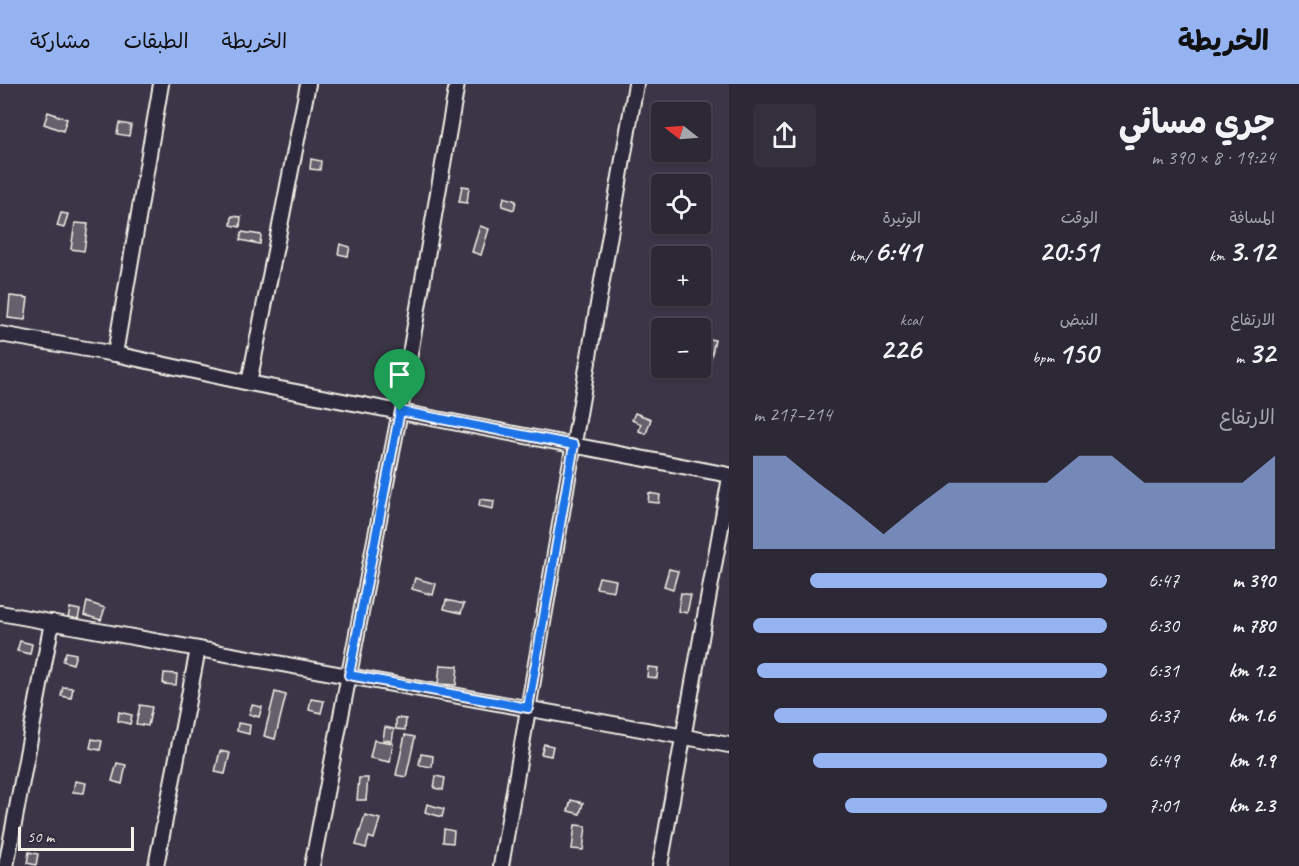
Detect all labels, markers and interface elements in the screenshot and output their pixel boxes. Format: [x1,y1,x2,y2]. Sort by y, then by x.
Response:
text: الخريطة [1178,23,1269,58]
text: مشاركة [30,28,91,54]
text: الطبقات [124,28,189,54]
text: الخريطة [222,28,287,54]
text: جري مسائي [1119,101,1275,143]
north arrow [651,102,711,162]
map controls [651,102,711,378]
button: share [753,104,816,167]
text: 19:24 · 8 × 390 m [1151,145,1275,170]
button: locate [651,174,711,234]
text: الوتيرة [882,208,921,228]
text: الوقت [1061,208,1098,228]
text: المسافة [1229,208,1275,228]
text: 6:41 [874,232,921,270]
text: 20:51 [1039,232,1098,270]
text: 3.12 [1229,232,1275,270]
button: + [651,246,711,306]
text: /km [849,246,874,266]
text: km [1209,246,1229,266]
text: kcal [900,310,921,330]
text: النبض [1060,310,1098,330]
text: الارتفاع [1230,310,1275,330]
button: − [651,318,711,378]
text: 226 [880,330,921,368]
text: 150 [1058,334,1098,372]
text: 32 [1248,334,1275,372]
text: bpm [1032,348,1058,368]
text: m [1235,348,1248,368]
pin [374,349,425,411]
icon: arrive [383,358,416,391]
text: 214–217 m [753,402,832,427]
text: الارتفاع [1219,405,1275,430]
text: 6:47 [1148,568,1179,593]
text: 390 m [1232,568,1275,593]
text: 6:30 [1148,613,1179,638]
text: 780 m [1232,613,1275,638]
text: 6:31 [1148,658,1179,683]
text: 1.2 km [1228,658,1275,683]
text: 6:37 [1148,703,1179,728]
text: 1.6 km [1228,703,1275,728]
text: 6:49 [1148,748,1179,773]
text: 1.9 km [1229,748,1275,773]
text: 7:01 [1148,793,1179,818]
text: 2.3 km [1228,793,1275,818]
scale bar [18,824,134,852]
text: 50 m [27,827,54,847]

